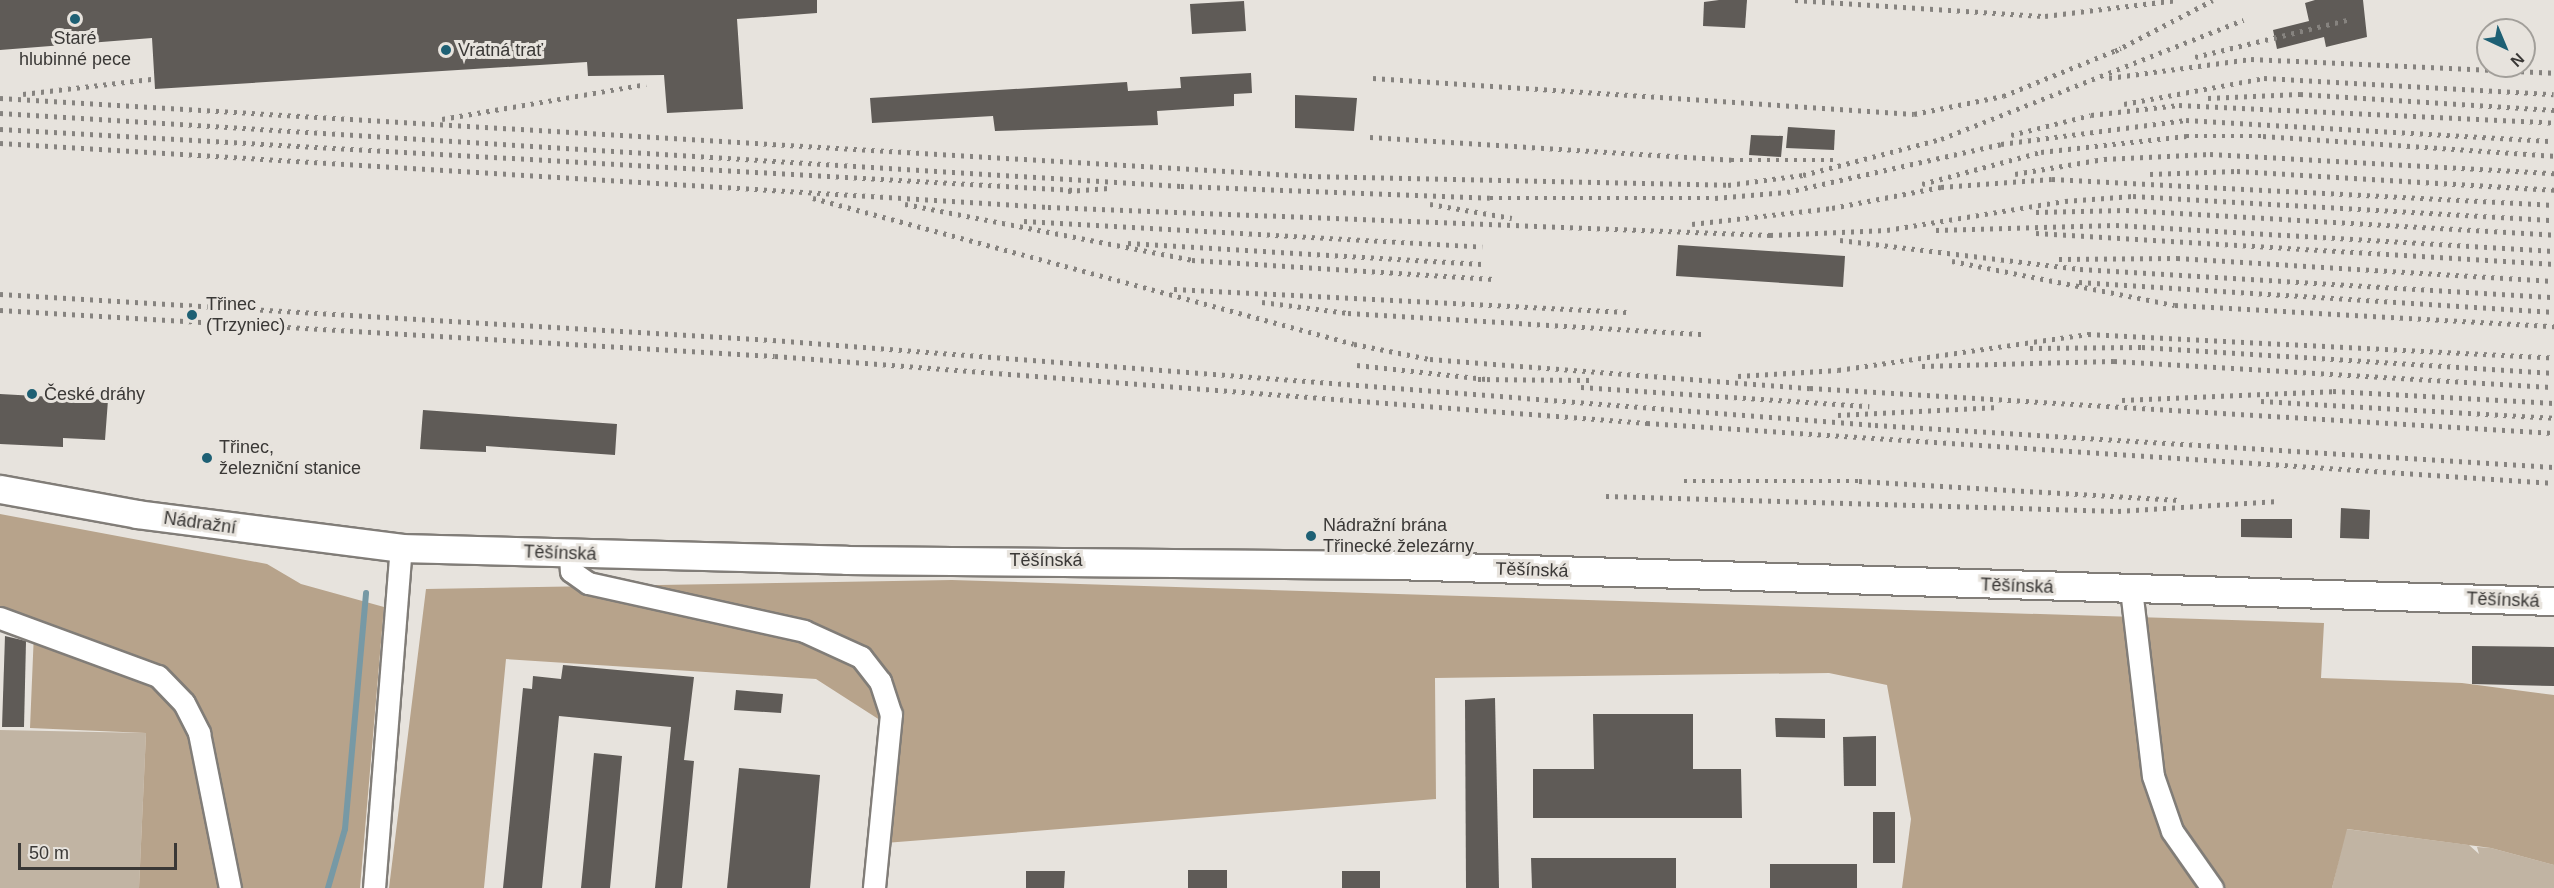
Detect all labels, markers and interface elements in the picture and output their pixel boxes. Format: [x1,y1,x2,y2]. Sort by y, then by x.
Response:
marker: Staré hlubinné pece [68,12,82,26]
north arrow [2476,18,2536,78]
place label: Staré hlubinné pece [19,28,131,70]
place label: Vratná trať [458,39,543,61]
marker: Vratná trať [439,43,453,57]
text: N [2507,50,2528,70]
place label: Třinec (Trzyniec) [206,294,285,336]
marker: Třinec (Trzyniec) [183,306,201,324]
place label: České dráhy [44,383,145,405]
marker: České dráhy [25,387,39,401]
place label: Třinec, železniční stanice [219,437,361,480]
marker: Třinec, železniční stanice [200,451,214,465]
street label: Nádražní [162,507,238,539]
place label: Nádražní brána Třinecké železárny [1323,515,1474,558]
marker: Nádražní brána Třinecké železárny [1304,529,1318,543]
street label: Těšínská [523,541,597,565]
street label: Těšínská [1009,549,1083,571]
street label: Těšínská [1495,558,1569,582]
street label: Těšínská [1980,574,2054,598]
street label: Těšínská [2466,588,2540,612]
scale bar [21,831,180,869]
text: 50 m [29,843,69,863]

